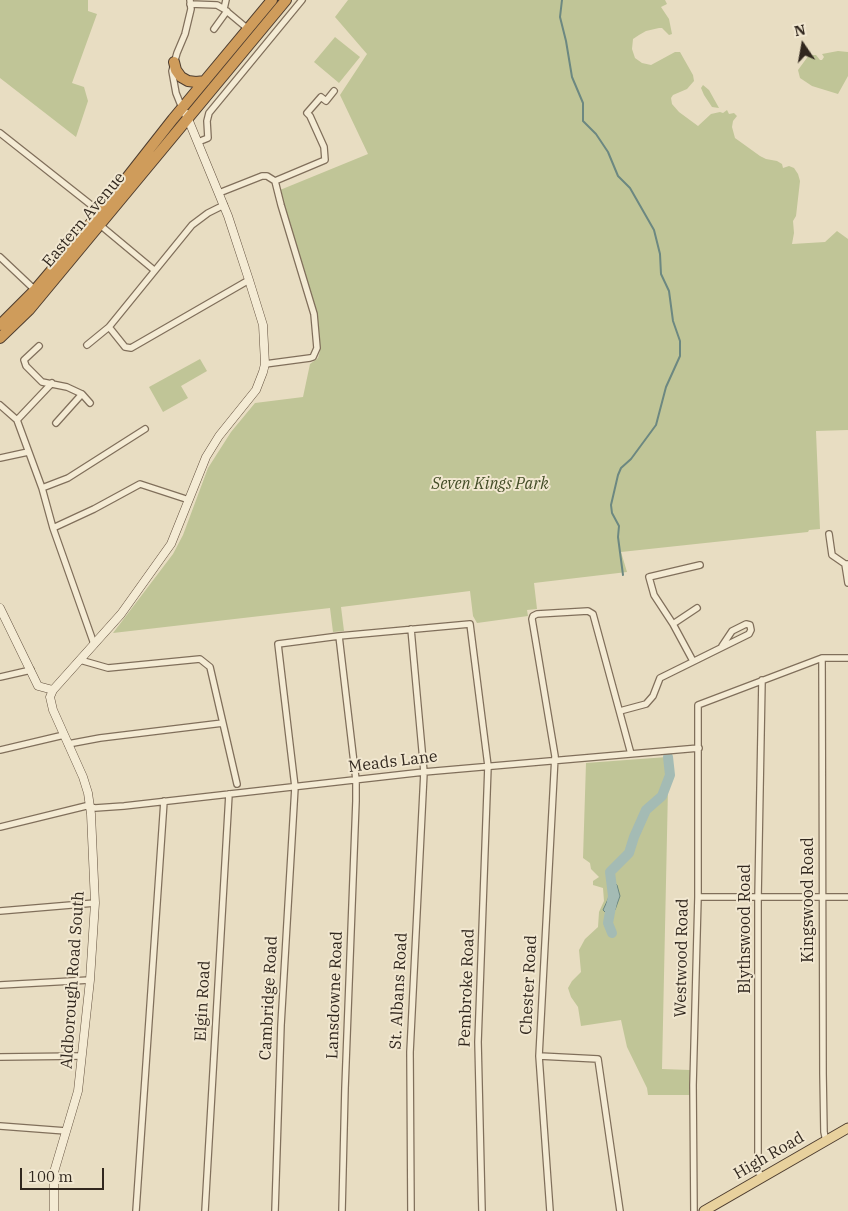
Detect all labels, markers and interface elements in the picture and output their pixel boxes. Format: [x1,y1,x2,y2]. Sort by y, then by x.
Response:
north arrow [778,20,828,70]
text: N [793,20,807,40]
street label: Eastern Avenue [39,169,129,271]
park label: Seven Kings Park [431,474,549,494]
street label: Meads Lane [347,747,439,777]
street label: Kingswood Road [798,837,818,963]
street label: Blythswood Road [735,864,755,994]
street label: Aldborough Road South [57,890,89,1070]
street label: Westwood Road [671,898,693,1018]
street label: Pembroke Road [455,928,479,1048]
street label: Lansdowne Road [323,931,347,1059]
street label: St. Albans Road [386,932,412,1050]
street label: Cambridge Road [256,935,282,1061]
street label: Chester Road [517,935,541,1035]
street label: Elgin Road [191,960,215,1042]
street label: High Road [730,1128,808,1184]
scale bar [22,1158,106,1190]
text: 100 m [28,1167,73,1186]

